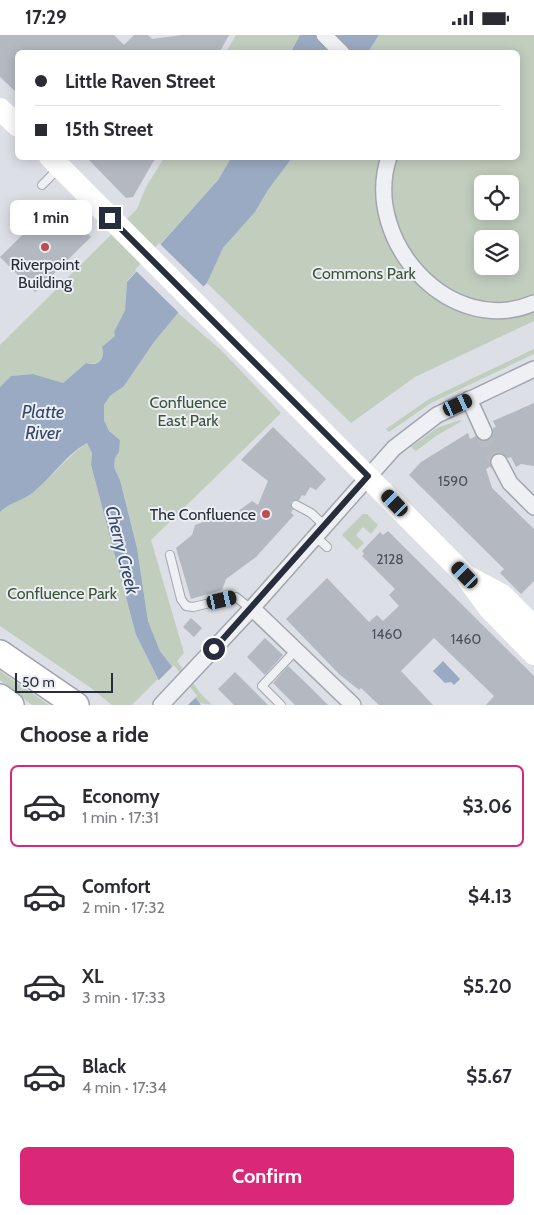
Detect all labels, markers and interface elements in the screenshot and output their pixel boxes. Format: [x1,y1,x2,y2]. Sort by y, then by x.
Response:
text: 17:29 [25,6,67,29]
text: Little Raven Street [65,70,215,93]
text: 15th Street [65,118,153,141]
map controls [474,175,519,275]
button: locate [474,175,519,220]
callout: 1 min [10,201,92,235]
route end [99,207,121,229]
text: 1 min [33,208,69,227]
button: layers [474,230,519,275]
marker: Riverpoint Building [39,241,51,253]
place label: Riverpoint Building [10,255,80,292]
park label: Commons Park [312,264,416,283]
car [441,392,474,418]
park label: Confluence East Park [149,393,227,430]
water label: Platte River [22,401,64,444]
house number: 1590 [438,472,468,490]
car [379,487,410,519]
water label: Cherry Creek [100,504,144,598]
place label: The Confluence [150,505,256,524]
marker: The Confluence [260,508,272,520]
house number: 2128 [376,550,404,568]
car [449,559,480,591]
park label: Confluence Park [7,584,118,603]
car [205,589,238,611]
house number: 1460 [372,625,402,643]
house number: 1460 [451,630,481,648]
route start [203,638,225,660]
scale bar [15,670,112,693]
text: 50 m [22,673,55,691]
text: Choose a ride [20,721,149,748]
icon: car [22,784,67,829]
text: Economy [82,785,160,808]
text: $3.06 [463,795,512,818]
text: 1 min · 17:31 [82,808,159,827]
icon: car [22,874,67,919]
text: Comfort [82,875,151,898]
text: $4.13 [468,885,512,908]
text: 2 min · 17:32 [82,898,165,917]
icon: car [22,964,67,1009]
text: XL [82,965,103,988]
text: $5.20 [463,975,512,998]
text: 3 min · 17:33 [82,988,166,1007]
icon: car [22,1054,67,1099]
text: Black [82,1055,126,1078]
text: $5.67 [466,1065,512,1088]
text: 4 min · 17:34 [82,1078,167,1097]
button: Confirm [20,1147,514,1205]

